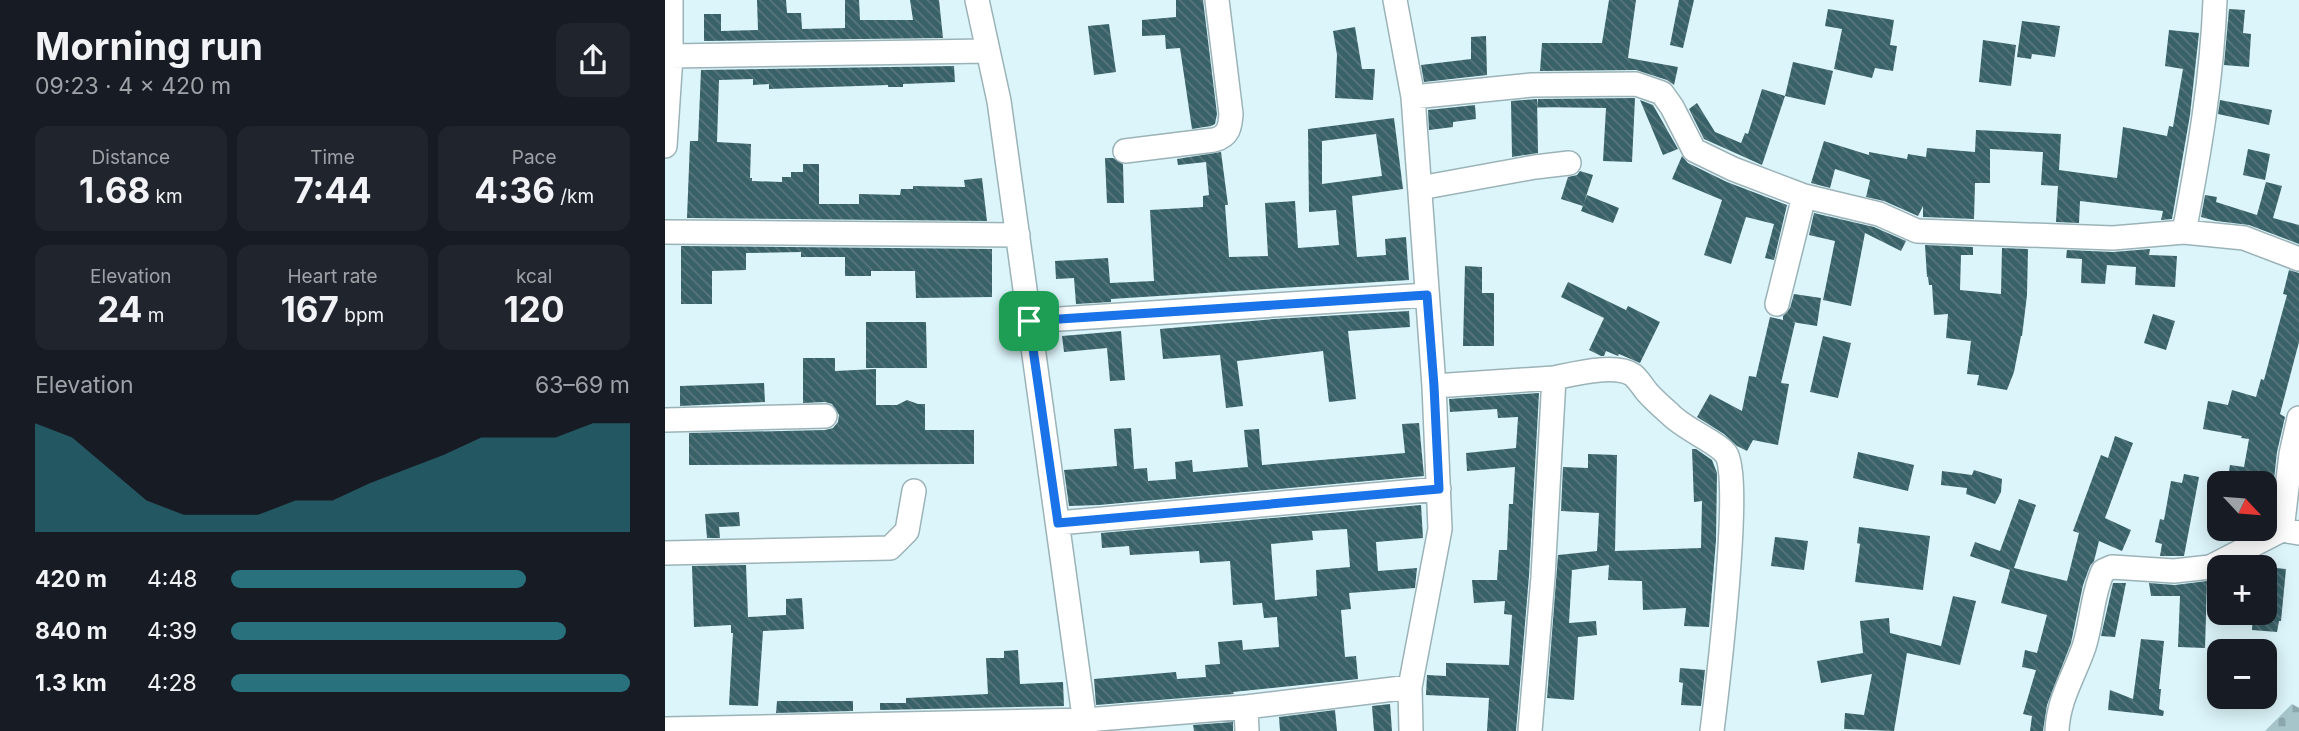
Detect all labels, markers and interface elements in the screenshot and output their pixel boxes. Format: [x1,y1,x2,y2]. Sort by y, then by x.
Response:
text: Morning run [35,23,263,69]
button: share [556,23,630,97]
text: 09:23 · 4 × 420 m [35,72,231,100]
text: Distance [92,146,170,169]
text: Time [310,146,355,169]
text: Pace [512,146,557,169]
text: 1.68 [79,169,150,211]
text: 7:44 [293,169,372,211]
text: 4:36 [474,169,555,211]
text: km [150,185,183,208]
text: /km [555,185,594,208]
text: Elevation [90,265,172,288]
text: Heart rate [287,265,377,288]
text: kcal [516,265,552,288]
text: 24 [97,288,142,330]
text: 167 [281,288,339,330]
text: 120 [504,288,565,330]
pin [999,291,1059,351]
icon: arrive [1010,302,1048,340]
text: m [142,304,164,327]
text: bpm [339,304,384,327]
text: Elevation [35,371,134,399]
text: 63–69 m [535,371,630,399]
north arrow [2207,471,2277,541]
map controls [2207,471,2277,709]
button: + [2207,555,2277,625]
text: 420 m [35,565,107,593]
text: 4:48 [147,565,198,593]
text: 840 m [35,617,107,645]
text: 4:39 [147,617,197,645]
button: − [2207,639,2277,709]
text: 1.3 km [35,669,107,697]
text: 4:28 [147,669,197,697]

